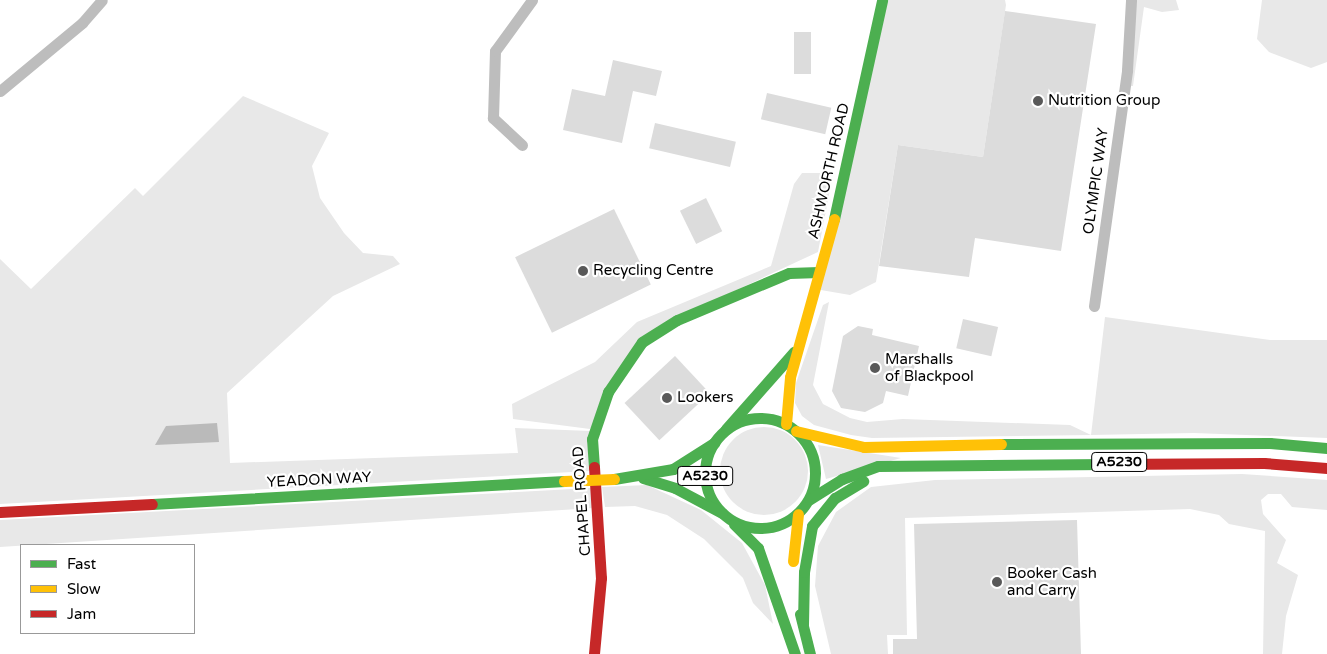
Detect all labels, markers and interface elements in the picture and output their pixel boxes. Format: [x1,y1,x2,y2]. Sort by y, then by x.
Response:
place label: Nutrition Group [1048,92,1160,110]
marker: Nutrition Group [1032,95,1044,107]
street label: ASHWORTH ROAD [805,101,853,241]
street label: OLYMPIC WAY [1080,127,1112,235]
place label: Recycling Centre [593,262,713,280]
marker: Recycling Centre [577,265,589,277]
place label: Marshalls of Blackpool [885,350,974,385]
marker: Marshalls of Blackpool [869,362,881,374]
place label: Lookers [677,389,733,407]
marker: Lookers [661,392,673,404]
street label: CHAPEL ROAD [569,445,595,557]
road number: A5230 [1090,451,1148,474]
road number: A5230 [676,464,734,488]
street label: YEADON WAY [266,468,372,492]
legend [20,544,195,634]
text: Fast [67,555,96,573]
place label: Booker Cash and Carry [1007,564,1097,599]
marker: Booker Cash and Carry [991,576,1003,588]
text: Slow [67,580,101,598]
text: Jam [67,605,96,623]

